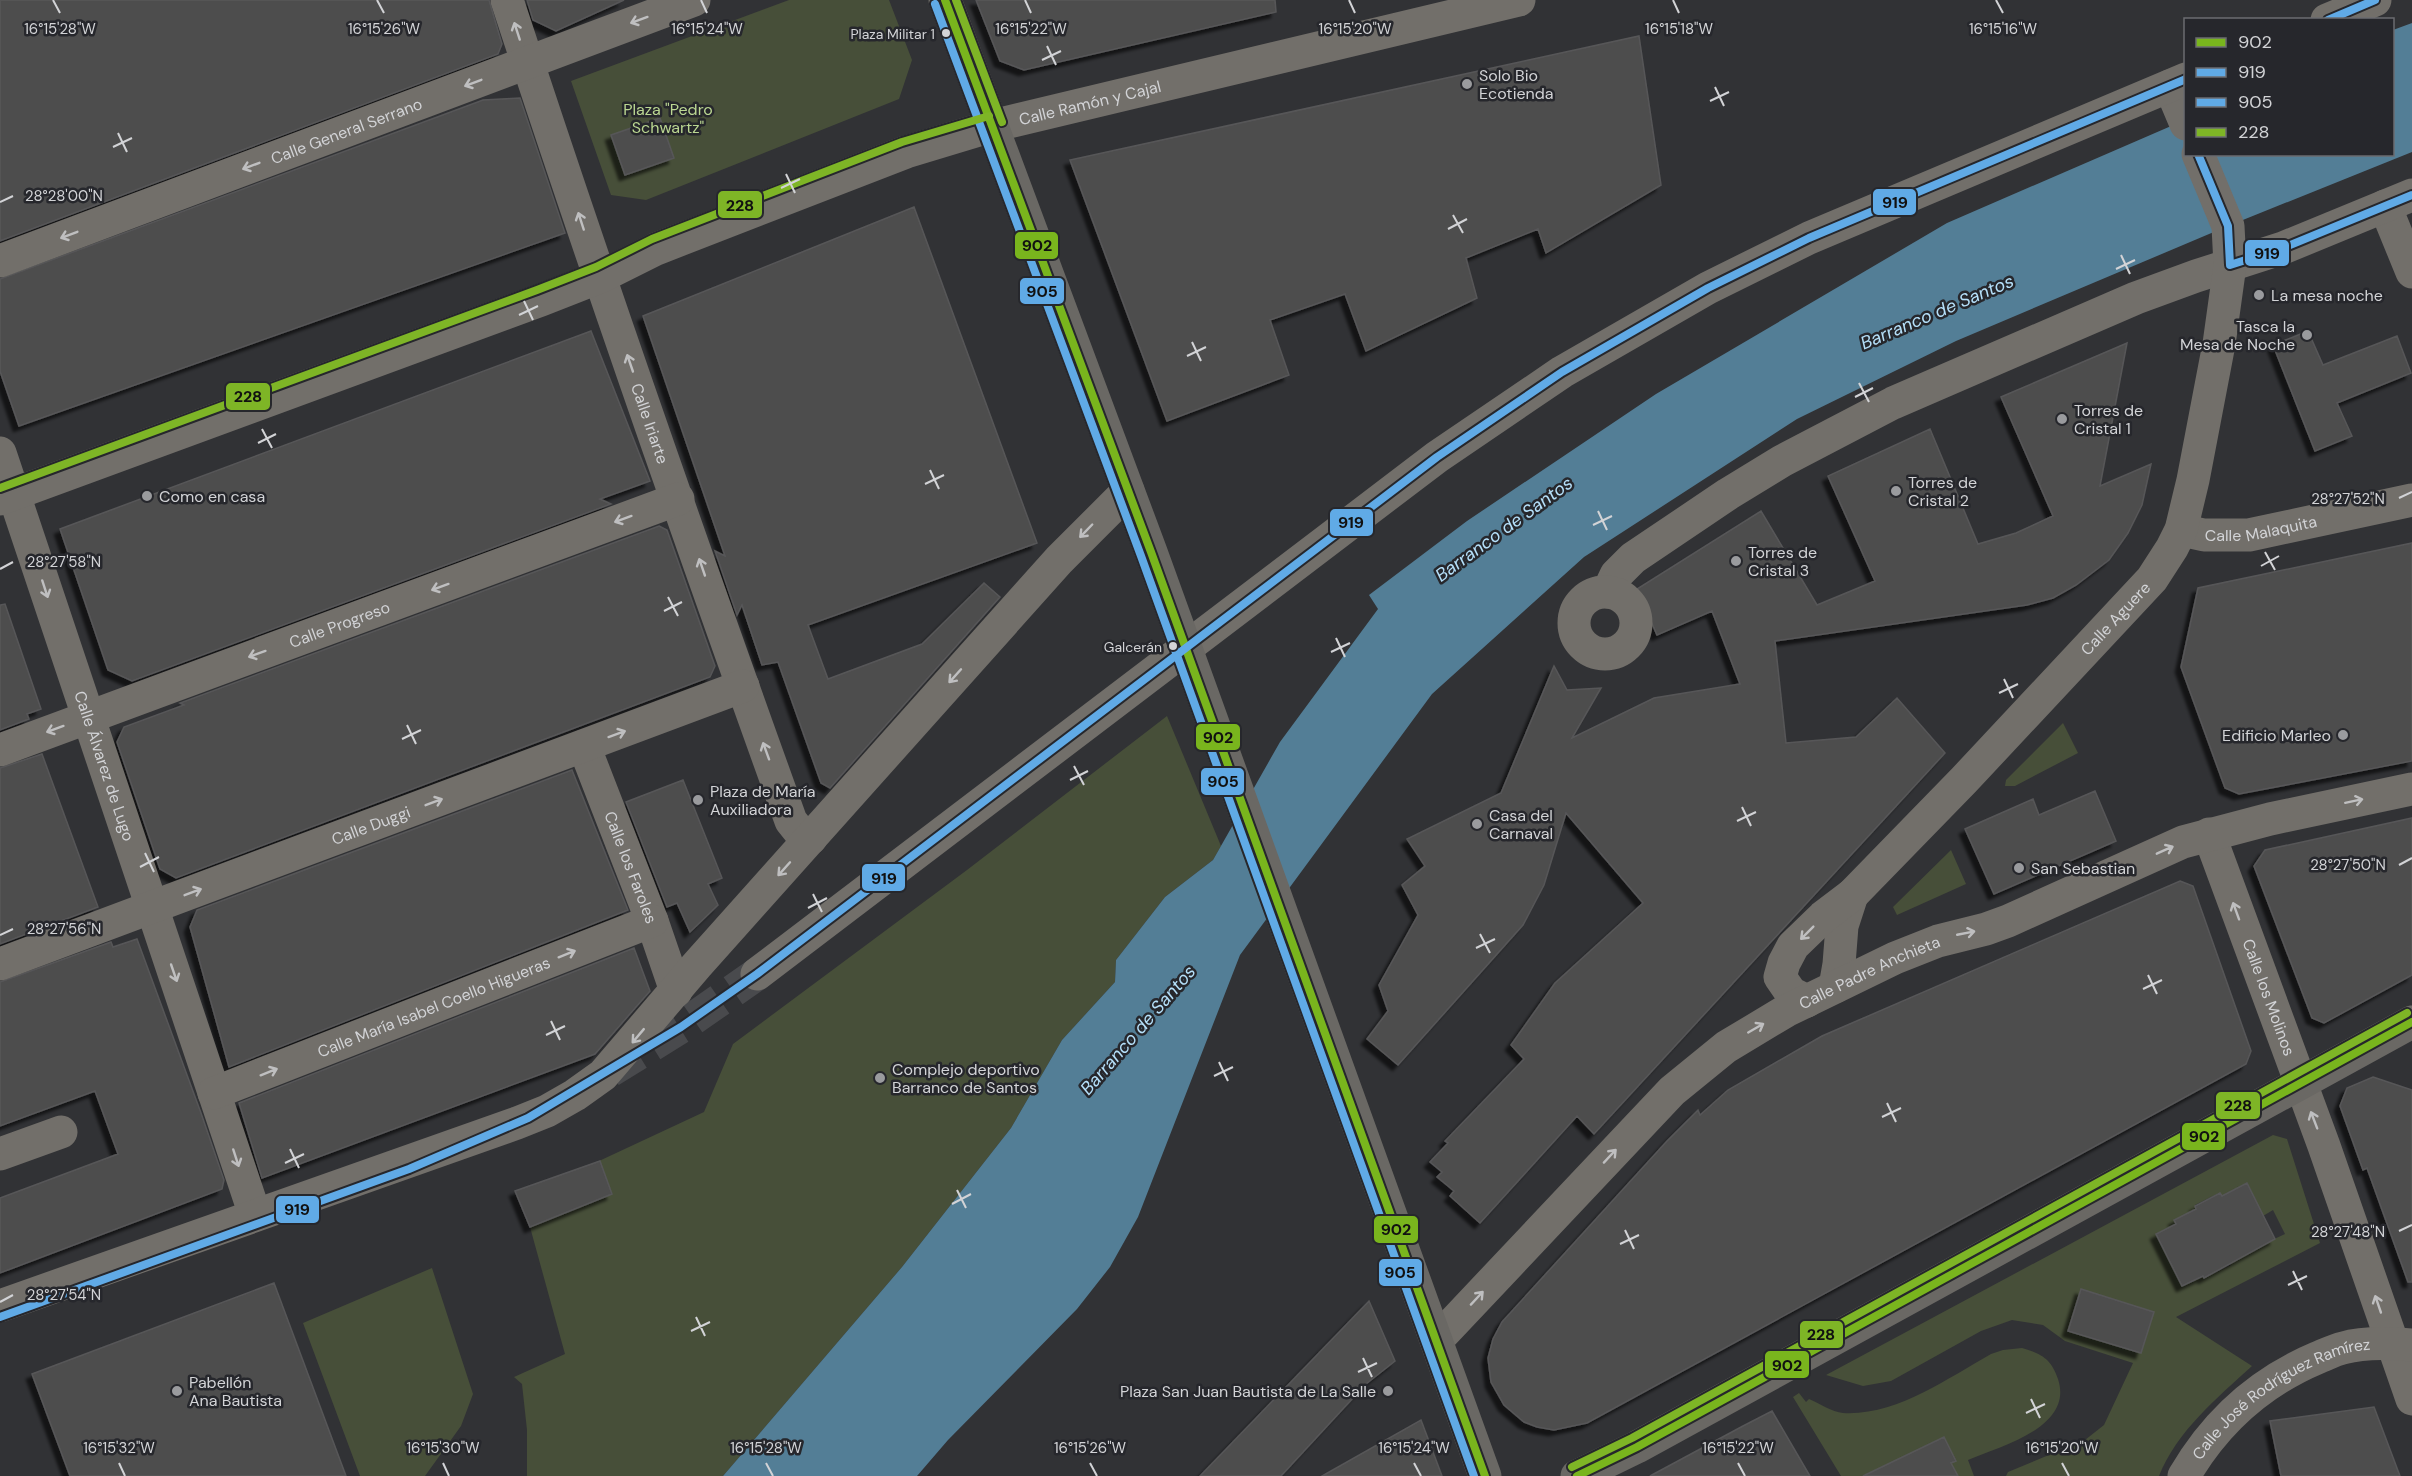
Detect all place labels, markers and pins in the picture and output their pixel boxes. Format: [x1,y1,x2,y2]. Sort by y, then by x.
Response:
place label: Plaza Militar 1 [850,25,935,43]
marker: Plaza Militar 1 [940,27,952,39]
place label: Solo Bio Ecotienda [1479,65,1553,104]
marker: Solo Bio Ecotienda [1460,77,1474,91]
place label: La mesa noche [2271,285,2383,306]
marker: La mesa noche [2252,288,2266,302]
place label: Tasca la Mesa de Noche [2180,316,2295,355]
marker: Tasca la Mesa de Noche [2300,328,2314,342]
place label: Torres de Cristal 1 [2074,400,2143,439]
marker: Torres de Cristal 1 [2055,412,2069,426]
place label: Torres de Cristal 2 [1908,472,1977,511]
marker: Torres de Cristal 2 [1889,484,1903,498]
place label: Como en casa [159,486,265,507]
marker: Como en casa [140,489,154,503]
place label: Torres de Cristal 3 [1748,542,1817,581]
marker: Torres de Cristal 3 [1729,554,1743,568]
place label: Galcerán [1104,638,1162,656]
marker: Galcerán [1167,640,1179,652]
place label: Edificio Marleo [2222,725,2331,746]
marker: Edificio Marleo [2336,728,2350,742]
place label: Plaza de María Auxiliadora [710,781,816,820]
marker: Plaza de María Auxiliadora [691,793,705,807]
place label: Casa del Carnaval [1489,805,1553,844]
marker: Casa del Carnaval [1470,817,1484,831]
place label: San Sebastian [2031,858,2135,879]
marker: San Sebastian [2012,861,2026,875]
place label: Complejo deportivo Barranco de Santos [892,1059,1040,1098]
marker: Complejo deportivo Barranco de Santos [873,1071,887,1085]
place label: Pabellón Ana Bautista [189,1372,282,1411]
place label: Plaza San Juan Bautista de La Salle [1120,1381,1376,1402]
marker: Pabellón Ana Bautista [170,1384,184,1398]
marker: Plaza San Juan Bautista de La Salle [1381,1384,1395,1398]

